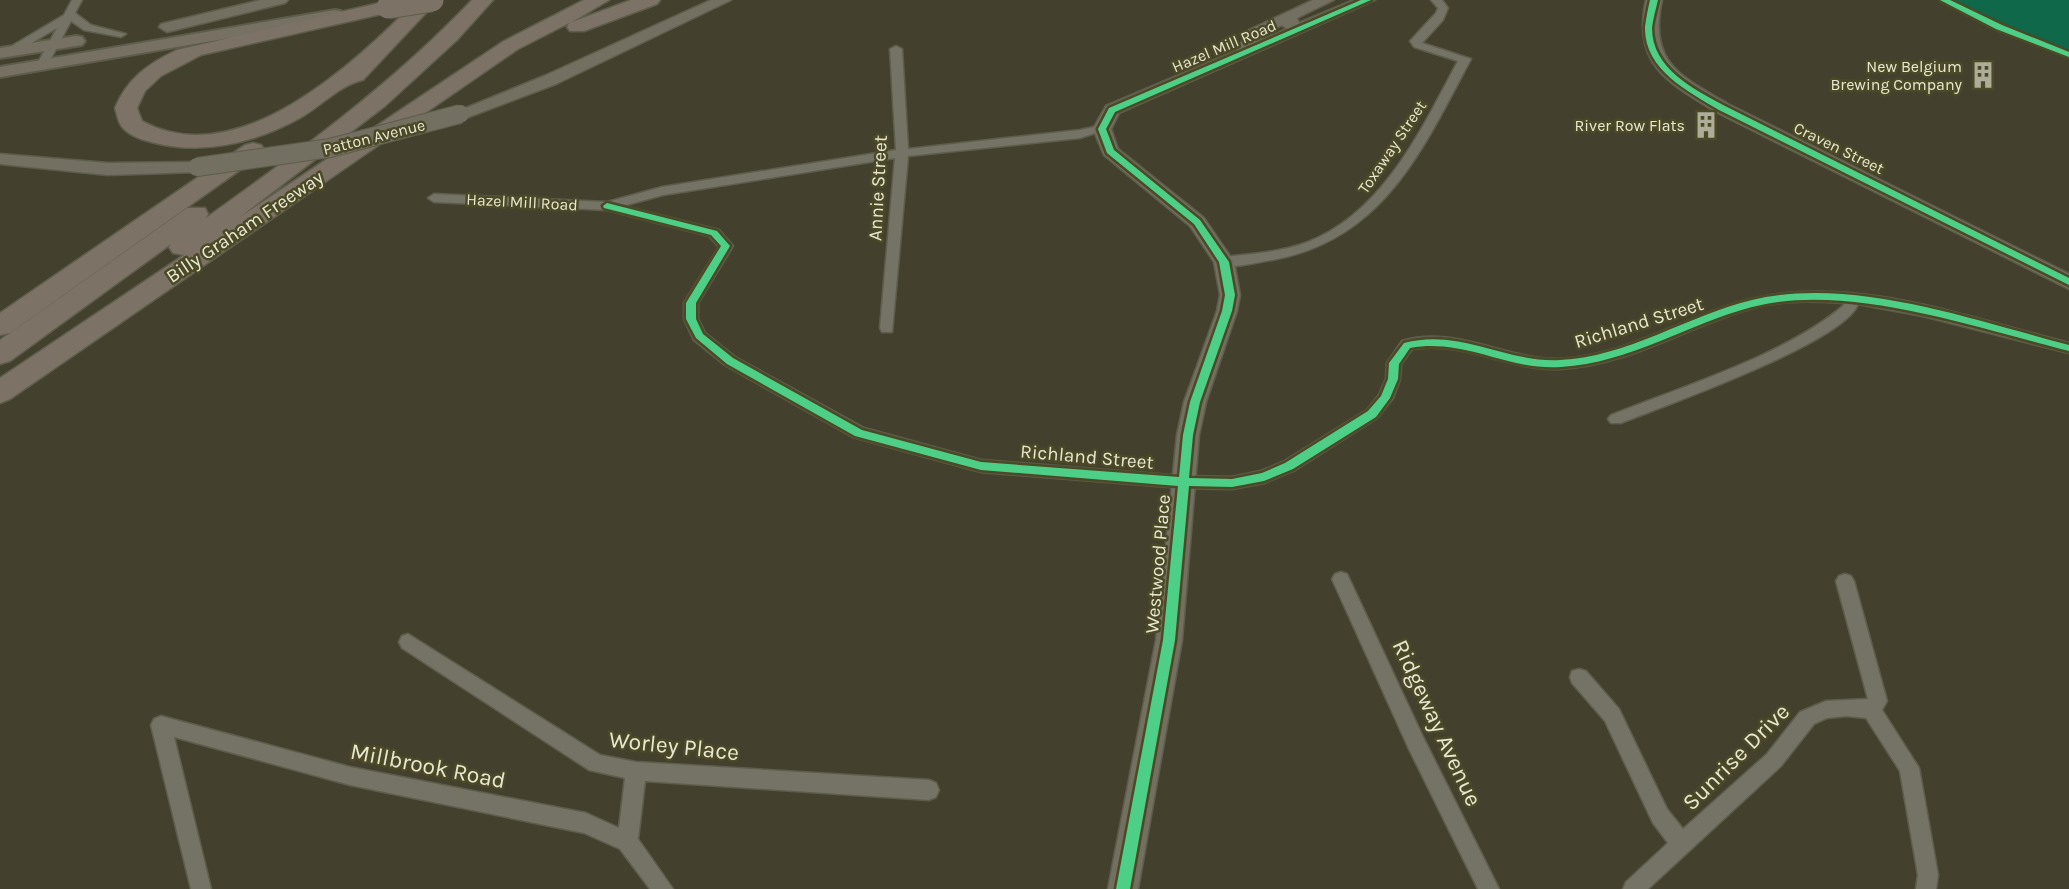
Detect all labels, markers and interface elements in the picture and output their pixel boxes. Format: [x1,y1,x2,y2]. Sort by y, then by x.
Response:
street label: Hazel Mill Road [1169,15,1279,77]
place label: New Belgium Brewing Company [1830,57,1963,94]
building icon: New Belgium Brewing Company [1968,60,1998,90]
street label: Toxaway Street [1354,97,1430,197]
building icon: River Row Flats [1691,110,1721,140]
street label: Patton Avenue [321,115,427,159]
place label: River Row Flats [1575,116,1685,135]
street label: Craven Street [1791,118,1887,178]
street label: Annie Street [864,135,892,241]
street label: Billy Graham Freeway [162,166,328,288]
street label: Hazel Mill Road [466,190,578,214]
street label: Richland Street [1572,293,1706,353]
street label: Richland Street [1019,440,1155,474]
street label: Westwood Place [1141,494,1175,634]
street label: Ridgeway Avenue [1387,635,1487,811]
street label: Sunrise Drive [1677,698,1795,816]
street label: Worley Place [608,726,740,766]
street label: Millbrook Road [348,738,508,794]

